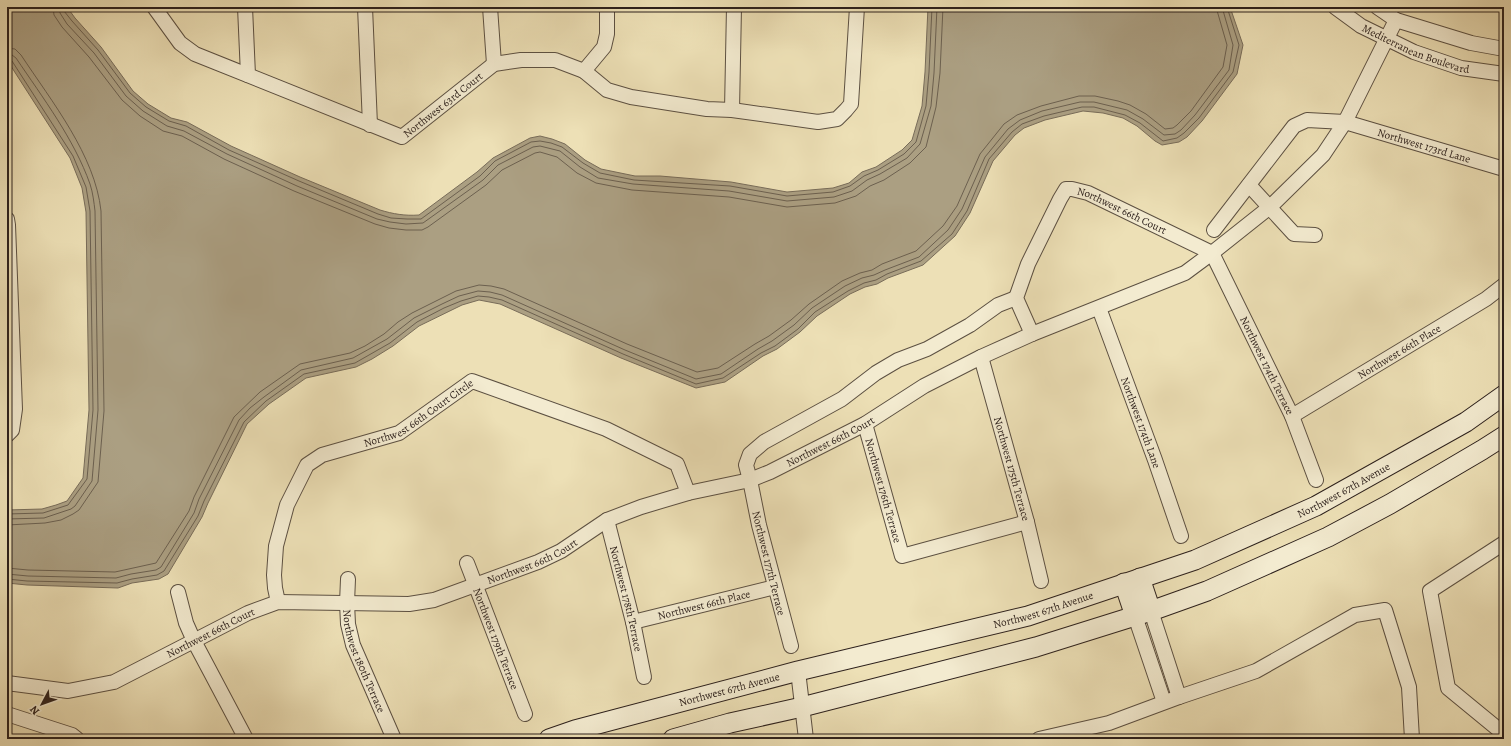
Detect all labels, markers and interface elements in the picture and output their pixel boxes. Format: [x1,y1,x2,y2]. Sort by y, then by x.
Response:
street label: Mediterranean Boulevard [1360,21,1471,77]
street label: Northwest 63rd Court [400,69,486,141]
street label: Northwest 173rd Lane [1376,125,1472,167]
street label: Northwest 66th Court [1076,184,1169,238]
street label: Northwest 174th Terrace [1236,314,1297,417]
street label: Northwest 66th Place [1355,321,1444,383]
street label: Northwest 174th Lane [1117,375,1164,470]
street label: Northwest 66th Court Circle [362,376,476,451]
street label: Northwest 66th Court [784,413,878,471]
street label: Northwest 175th Terrace [990,415,1033,523]
street label: Northwest 176th Terrace [861,437,905,545]
street label: Northwest 67th Avenue [1295,459,1393,522]
street label: Northwest 177th Terrace [748,509,789,617]
street label: Northwest 66th Court [485,535,581,588]
street label: Northwest 178th Terrace [606,544,646,653]
street label: Northwest 179th Terrace [469,586,522,692]
street label: Northwest 66th Place [656,586,752,624]
street label: Northwest 67th Avenue [992,588,1095,632]
street label: Northwest 66th Court [164,604,257,662]
street label: Northwest 180th Terrace [339,609,389,715]
street label: Northwest 67th Avenue [677,669,781,710]
north arrow [22,684,62,724]
text: N [27,702,43,718]

